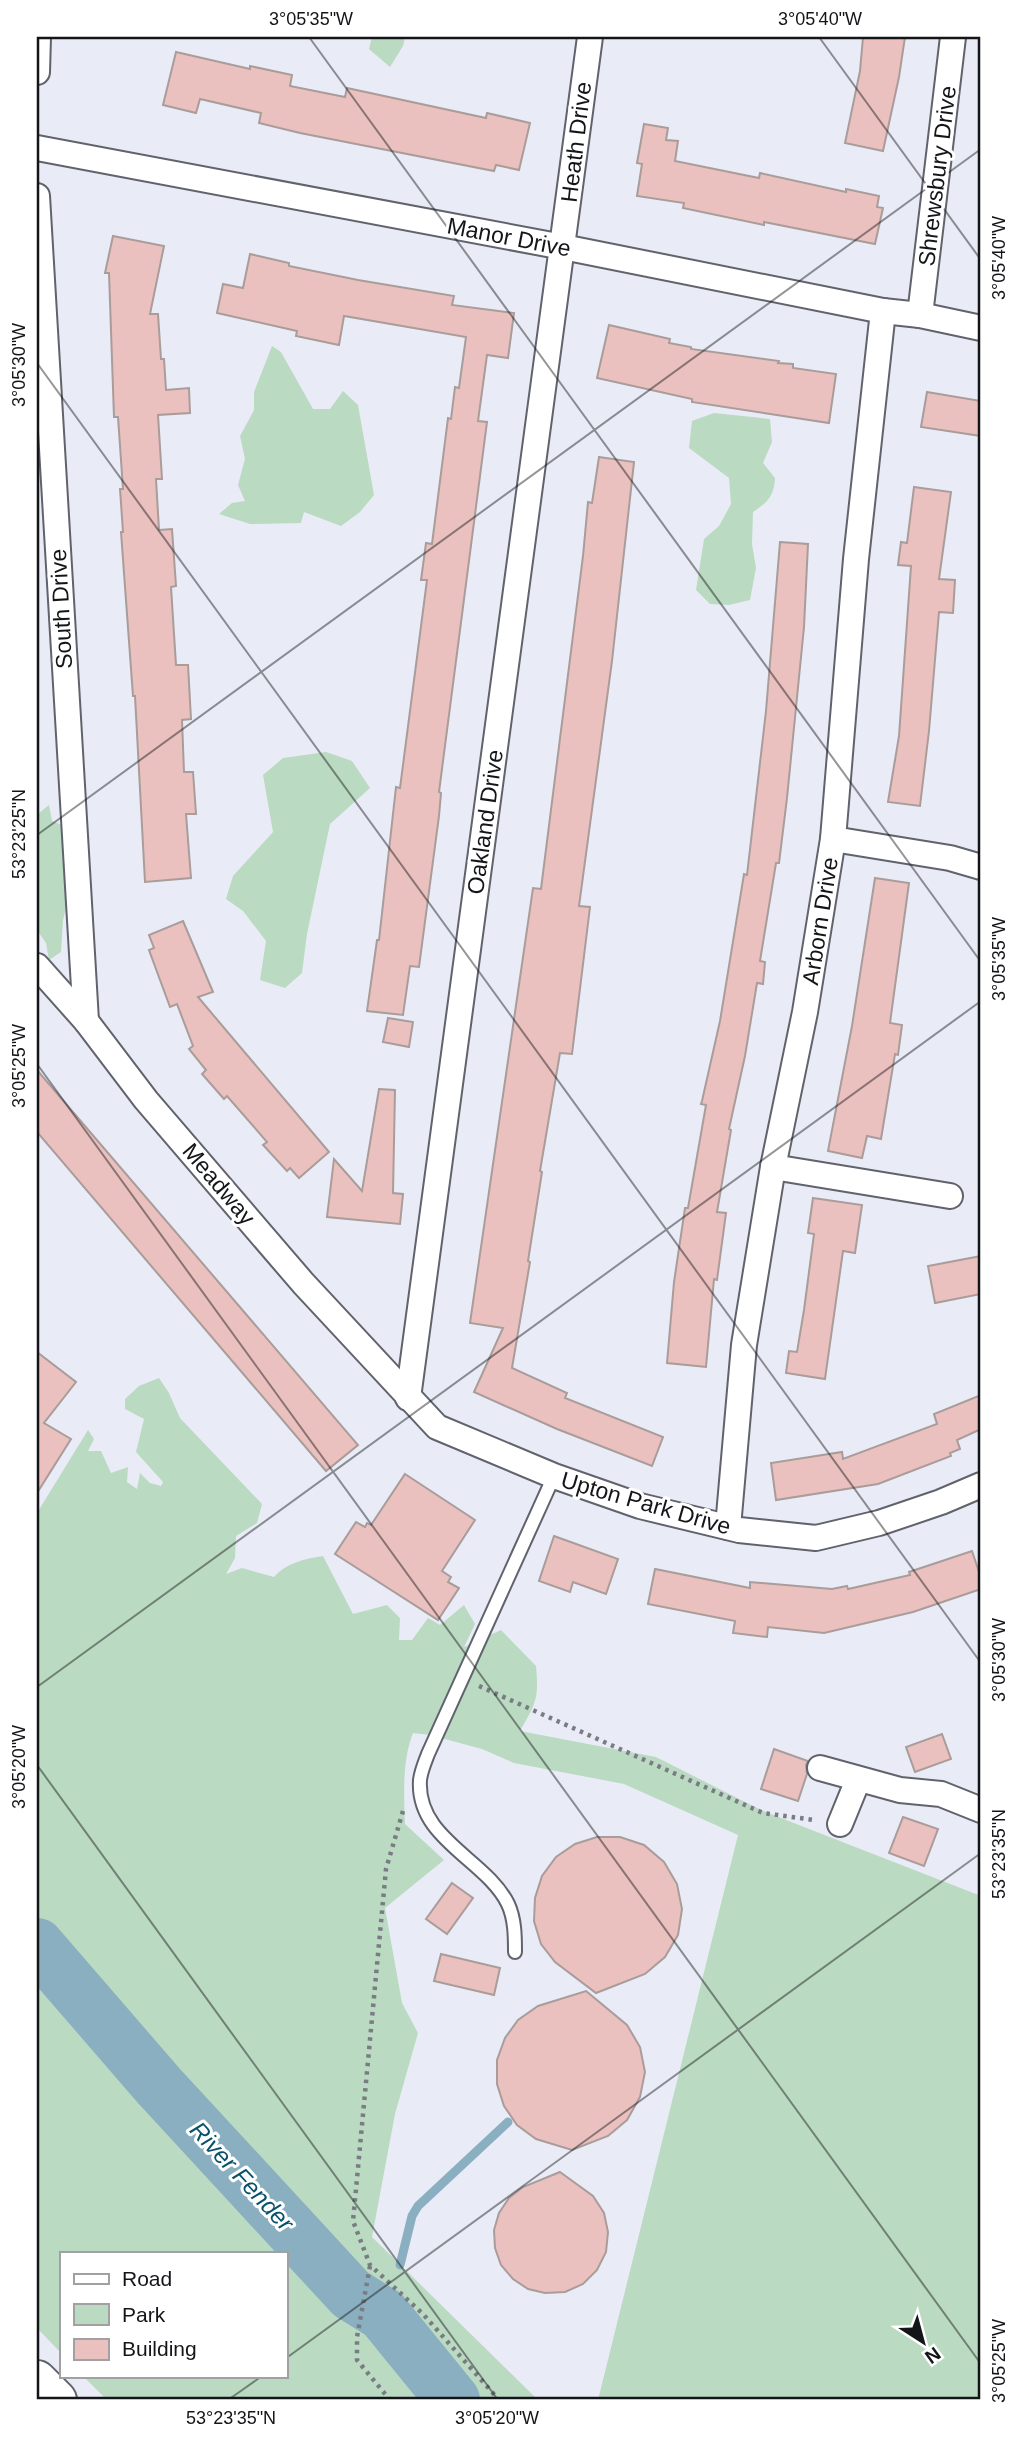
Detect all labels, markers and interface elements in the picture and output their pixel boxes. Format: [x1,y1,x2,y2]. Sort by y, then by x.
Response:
text: 3°05'35"W [269,9,353,29]
text: 3°05'40"W [778,9,862,29]
street label: Heath Drive [556,80,596,204]
street label: Shrewsbury Drive [913,84,961,268]
street label: Manor Drive [445,212,573,262]
text: 3°05'40"W [989,216,1009,300]
text: 3°05'30"W [9,323,29,407]
street label: South Drive [45,548,77,670]
street label: Oakland Drive [462,748,508,896]
text: 53°23'25"N [9,789,29,879]
street label: Arborn Drive [797,855,843,987]
text: 3°05'35"W [989,917,1009,1001]
text: 3°05'25"W [9,1024,29,1108]
street label: Meadway [177,1138,261,1230]
street label: Upton Park Drive [558,1466,734,1540]
text: 3°05'30"W [989,1618,1009,1702]
text: 3°05'20"W [9,1725,29,1809]
text: 53°23'35"N [989,1809,1009,1899]
water label: River Fender [185,2116,300,2237]
legend [60,2252,287,2378]
text: Road [122,2267,172,2290]
text: Park [122,2303,166,2326]
north arrow [888,2308,958,2378]
text: 3°05'25"W [989,2319,1009,2403]
text: Building [122,2337,197,2360]
text: N [921,2343,944,2368]
text: 53°23'35"N [186,2408,276,2428]
text: 3°05'20"W [455,2408,539,2428]

